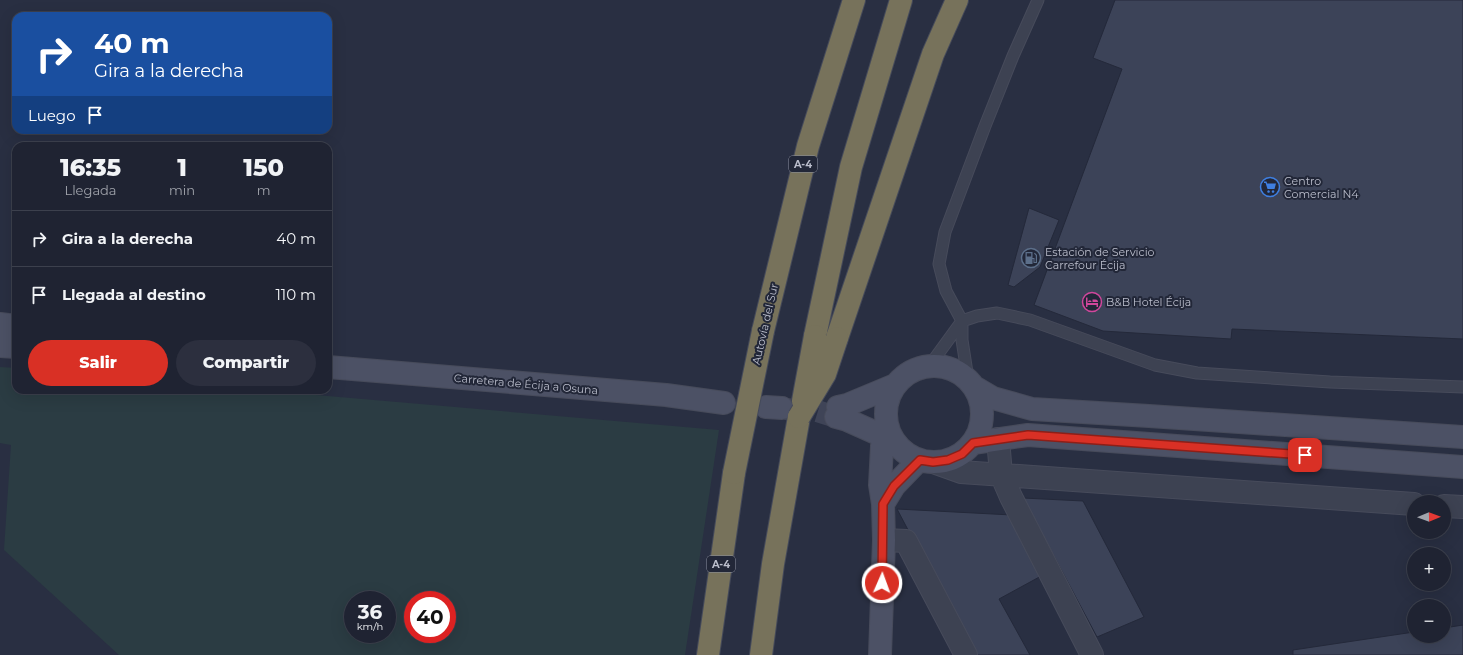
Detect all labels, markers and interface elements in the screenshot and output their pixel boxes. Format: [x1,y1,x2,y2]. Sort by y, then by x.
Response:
text: 40 m [94,26,170,60]
icon: right [28,28,80,80]
text: Gira a la derecha [94,60,244,82]
icon: arrive [84,104,106,126]
text: Luego [28,106,76,125]
text: 16:35 [60,153,121,182]
text: 1 [177,153,187,182]
text: 150 [243,153,284,182]
road number: A-4 [789,156,817,172]
place label: Centro Comercial N4 [1284,174,1359,201]
supermarket icon: Centro Comercial N4 [1259,176,1281,198]
text: Llegada [64,182,117,198]
text: min [169,182,195,198]
text: m [257,182,270,198]
icon: right [28,228,50,250]
text: Gira a la derecha [62,229,193,248]
text: 40 m [276,229,316,248]
place label: Estación de Servicio Carrefour Écija [1045,245,1155,272]
fuel station icon: Estación de Servicio Carrefour Écija [1020,247,1042,269]
street label: Autovía del Sur [749,282,781,366]
icon: arrive [28,284,50,306]
text: Llegada al destino [62,285,206,304]
text: 110 m [275,285,316,304]
hotel icon: B&B Hotel Écija [1081,291,1103,313]
place label: B&B Hotel Écija [1106,295,1191,309]
button: Salir [28,340,168,386]
button: Compartir [176,340,316,386]
street label: Carretera de Écija a Osuna [453,371,599,397]
pin [1288,438,1322,472]
icon: arrive [1294,444,1316,466]
north arrow [1407,495,1451,539]
map controls [1407,495,1451,643]
button: + [1407,547,1451,591]
road number: A-4 [707,556,735,572]
position arrow [861,562,903,604]
speed limit sign: 40 [404,591,456,643]
button: − [1407,599,1451,643]
text: 36 [358,600,382,624]
text: km/h [357,620,383,633]

